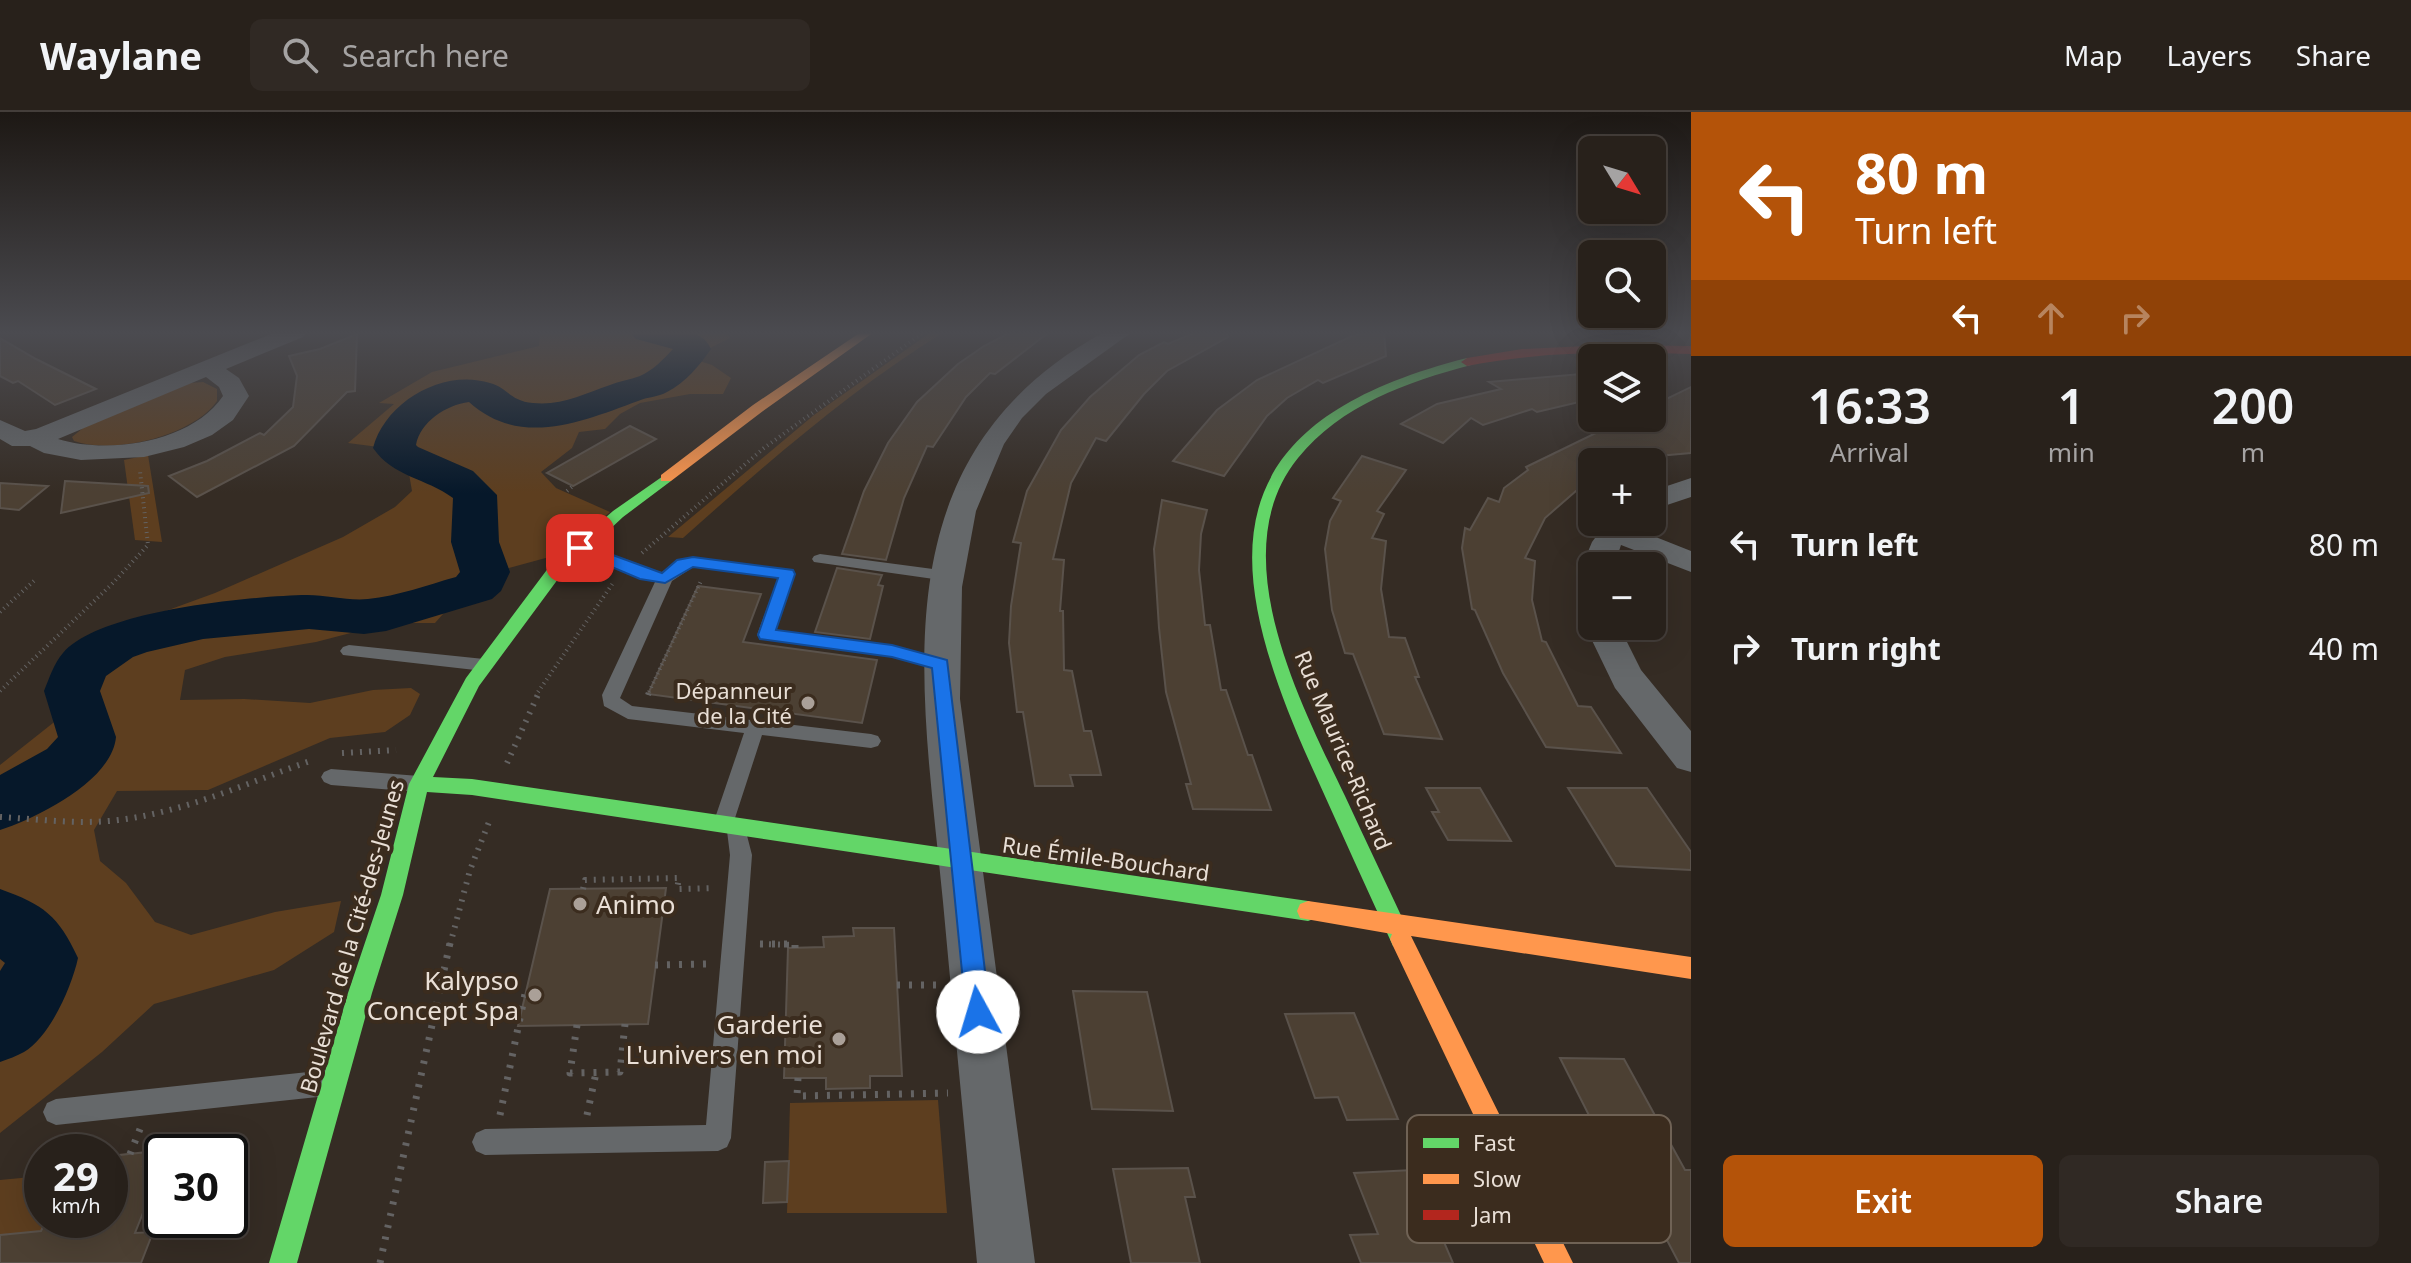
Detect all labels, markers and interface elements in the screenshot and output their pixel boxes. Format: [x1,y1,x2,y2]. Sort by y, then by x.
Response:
search box [250,19,810,91]
text: Waylane [40,29,202,81]
icon: search [278,33,322,77]
text: Search here [342,35,509,76]
text: Map [2064,36,2122,74]
text: Layers [2166,36,2252,74]
text: Share [2296,36,2371,74]
text: 80 m [1855,134,1988,210]
north arrow [1578,136,1666,224]
map controls [1578,136,1666,640]
icon: left [1723,144,1827,248]
text: Turn left [1855,206,1997,255]
button: search [1578,240,1666,328]
icon: left [1945,296,1989,340]
icon: ahead [2029,296,2073,340]
icon: right [2113,296,2157,340]
button: layers [1578,344,1666,432]
text: 16:33 [1808,373,1931,438]
text: 1 [2058,373,2085,438]
text: 200 [2212,373,2294,438]
text: Arrival [1830,434,1909,470]
text: min [2048,434,2095,470]
text: m [2241,434,2265,470]
button: + [1578,448,1666,536]
pin [546,514,614,582]
icon: left [1723,522,1767,566]
text: Turn left [1791,524,1919,565]
text: 80 m [2309,524,2379,565]
icon: arrive [558,526,602,570]
button: − [1578,552,1666,640]
icon: right [1723,626,1767,670]
text: Turn right [1791,628,1941,669]
text: 40 m [2309,628,2379,669]
street label: Rue Maurice-Richard [1288,646,1400,854]
place label: Dépanneur de la Cité [675,675,792,730]
marker: Dépanneur de la Cité [799,694,817,712]
street label: Boulevard de la Cité-des-Jeunes [292,776,410,1096]
street label: Rue Émile-Bouchard [1000,829,1212,887]
place label: Animo [596,886,675,922]
marker: Animo [571,895,589,913]
place label: Kalypso Concept Spa [367,962,519,1028]
position arrow [936,970,1020,1054]
marker: Kalypso Concept Spa [526,986,544,1004]
place label: Garderie L'univers en moi [625,1006,823,1072]
marker: Garderie L'univers en moi [830,1030,848,1048]
legend [1407,1115,1671,1243]
text: Fast [1473,1127,1515,1157]
speed limit sign: 30 [144,1134,248,1238]
text: 29 [53,1148,99,1203]
button: Exit [1723,1155,2043,1247]
button: Share [2059,1155,2379,1247]
text: Slow [1473,1163,1522,1193]
text: km/h [51,1192,101,1219]
text: Jam [1471,1199,1512,1229]

